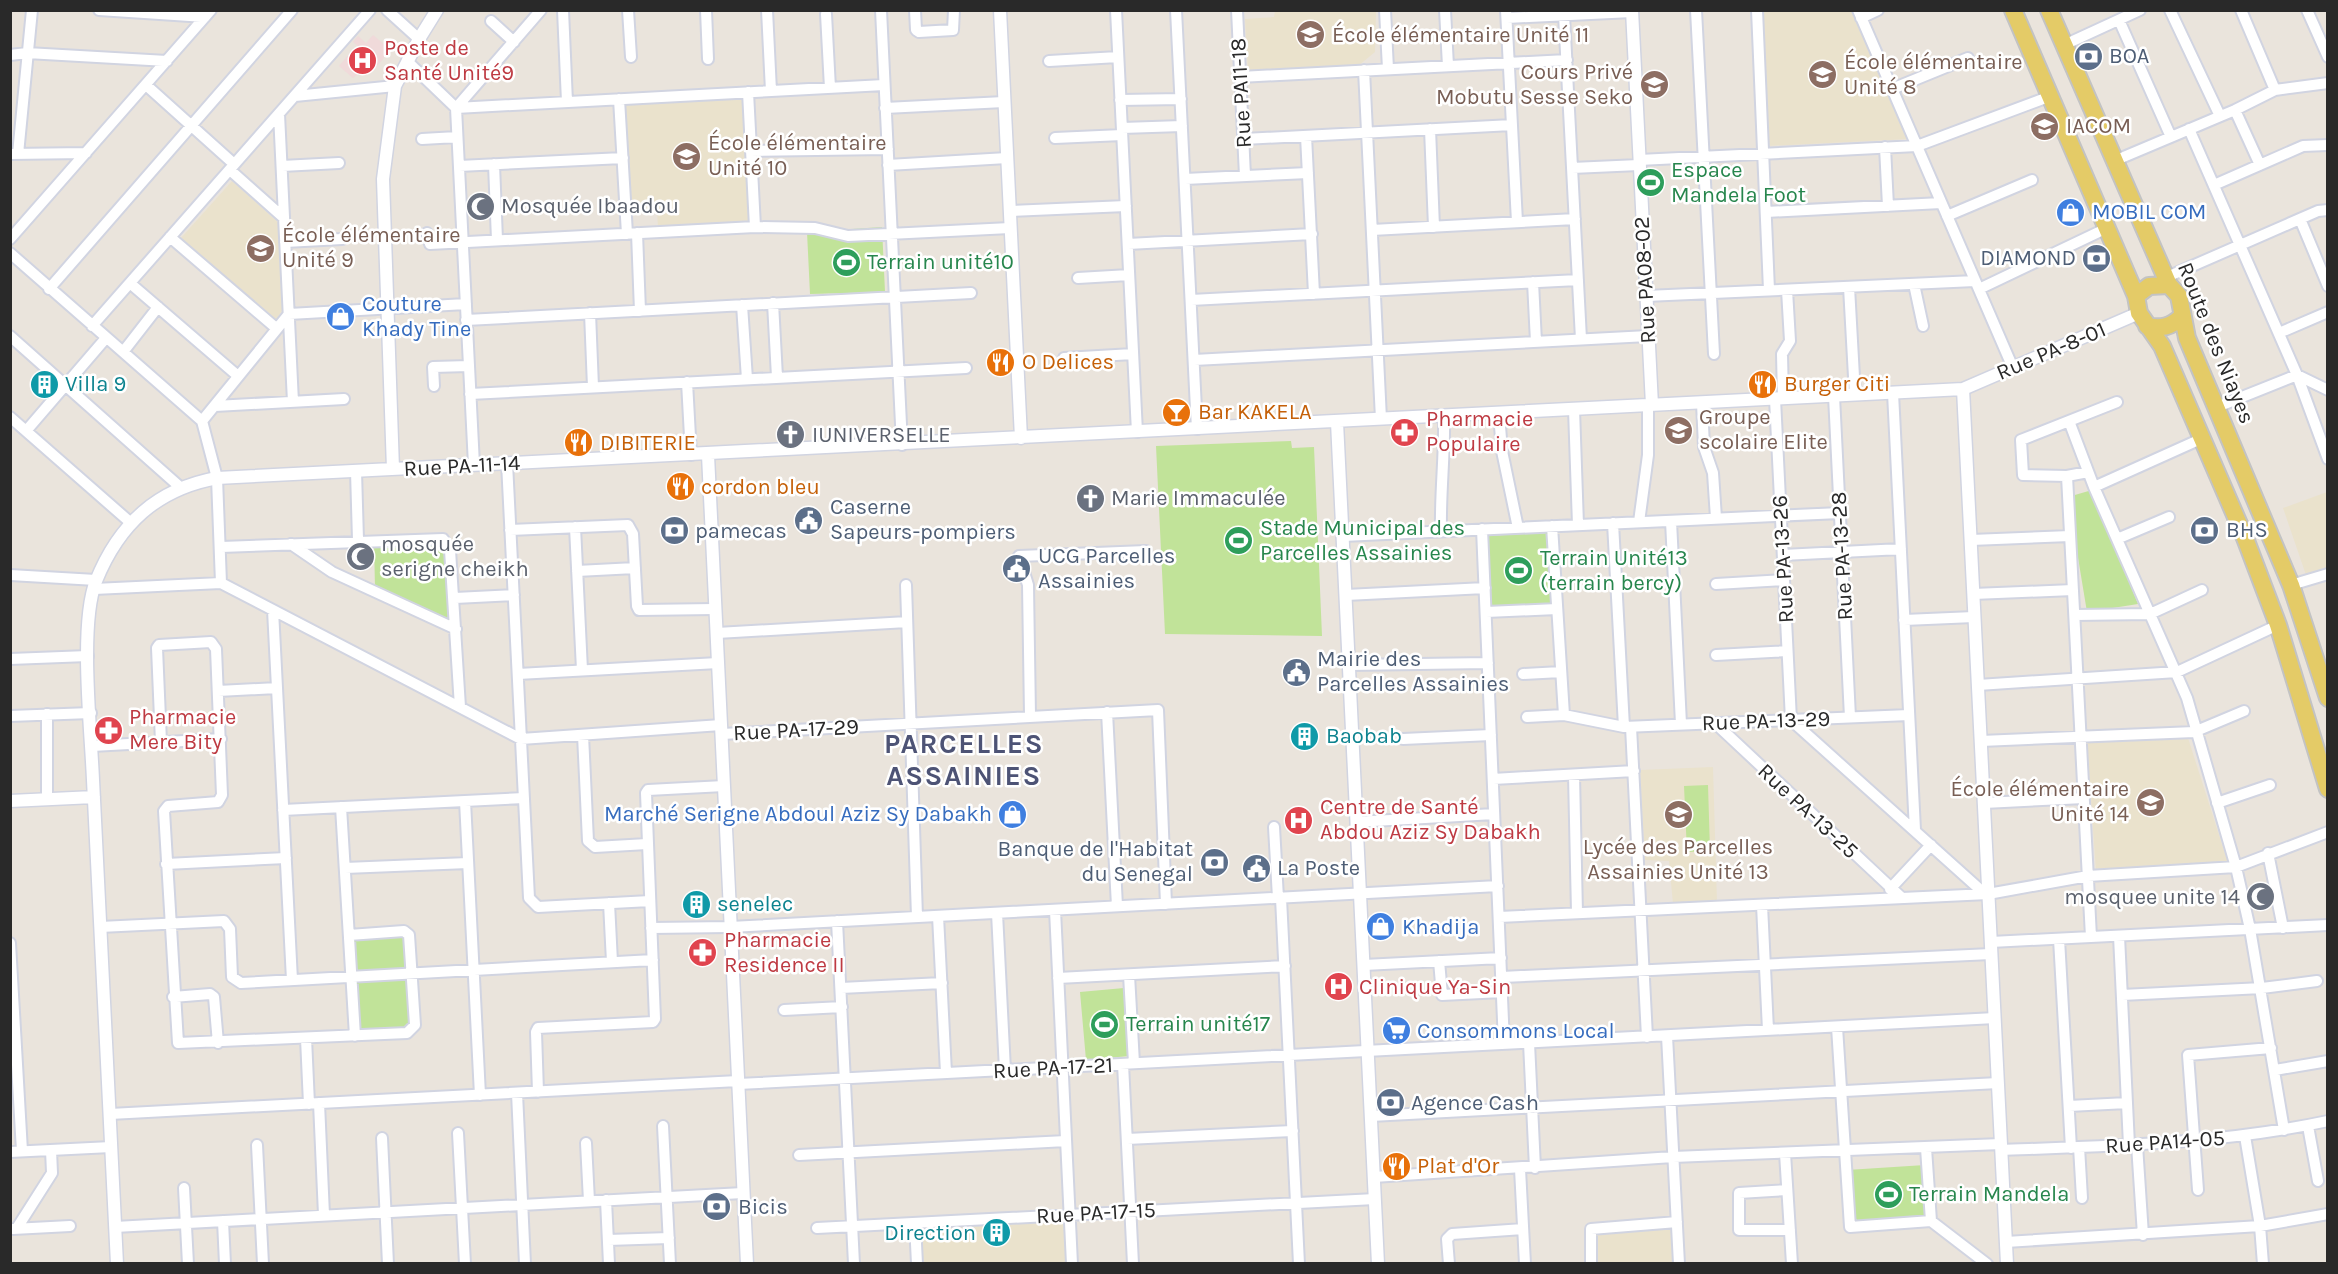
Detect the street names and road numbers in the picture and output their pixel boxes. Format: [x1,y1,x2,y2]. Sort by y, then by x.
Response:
street label: Rue PA11-18 [1225,37,1257,149]
street label: Rue PA08-02 [1629,216,1661,344]
street label: Route des Niayes [2172,259,2260,427]
street label: Rue PA-8-01 [1992,316,2110,386]
street label: Rue PA-11-14 [403,450,521,482]
street label: Rue PA-13-28 [1826,491,1858,621]
street label: Rue PA-13-26 [1767,494,1799,624]
street label: Rue PA-13-29 [1701,706,1831,736]
street label: Rue PA-17-29 [733,714,859,746]
street label: Rue PA-13-25 [1752,758,1864,864]
street label: Rue PA-17-21 [992,1052,1114,1084]
street label: Rue PA14-05 [2104,1125,2226,1159]
street label: Rue PA-17-15 [1035,1197,1157,1229]

